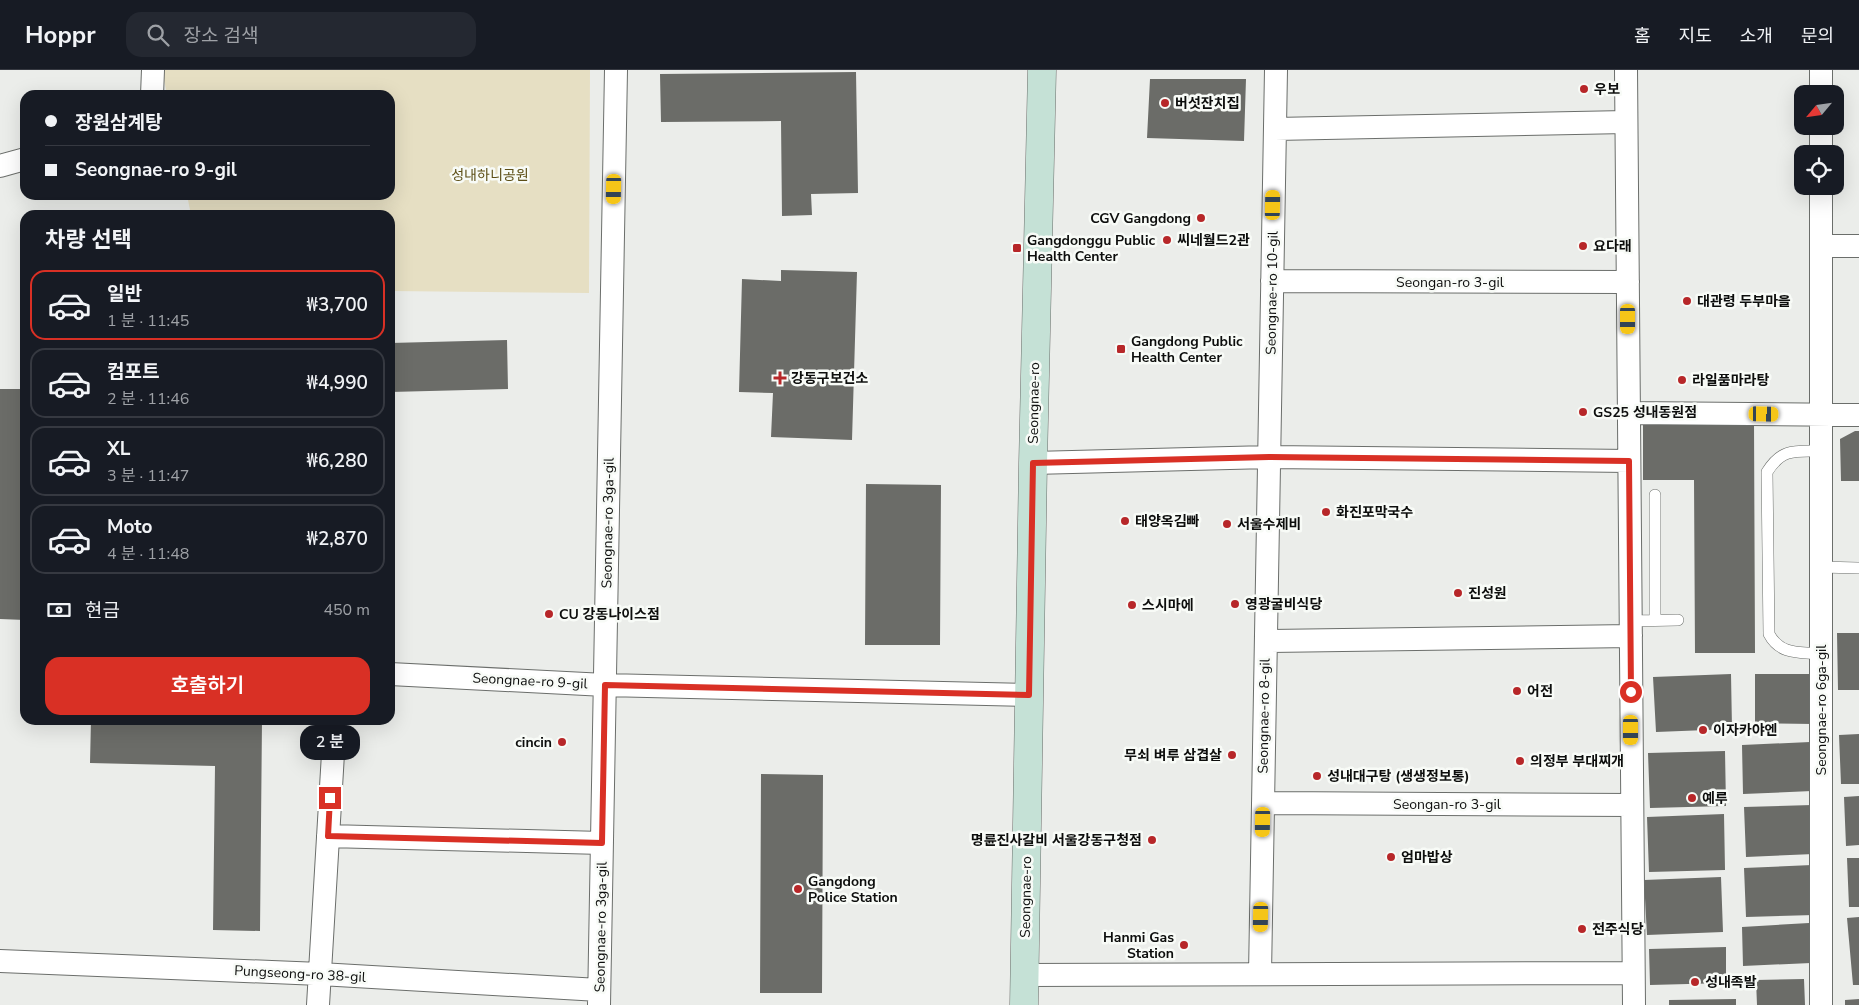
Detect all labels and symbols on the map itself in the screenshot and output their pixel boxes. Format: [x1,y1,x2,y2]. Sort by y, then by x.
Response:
place label: 우보 [1594,80,1620,99]
marker: 우보 [1578,83,1590,95]
north arrow [1794,85,1844,135]
place label: 버섯잔치집 [1175,94,1239,113]
marker: 버섯잔치집 [1159,97,1171,109]
park label: 성내하니공원 [451,166,529,185]
car [606,174,621,204]
car [1265,190,1280,220]
place label: CGV Gangdong [1090,209,1191,228]
marker: CGV Gangdong [1195,212,1207,224]
street label: Seongnae-ro 10-gil [1261,230,1283,355]
place label: Gangdonggu Public Health Center [1027,231,1156,266]
place label: 씨네월드2관 [1177,231,1250,250]
marker: 씨네월드2관 [1161,234,1173,246]
place label: 요다래 [1593,237,1632,256]
marker: 요다래 [1577,240,1589,252]
marker: Gangdonggu Public Health Center [1011,242,1023,254]
street label: Seongan-ro 3-gil [1396,273,1505,292]
place label: 대관령 두부마을 [1697,292,1791,311]
marker: 대관령 두부마을 [1681,295,1693,307]
car [1620,304,1635,334]
place label: Gangdong Public Health Center [1131,332,1243,367]
marker: Gangdong Public Health Center [1115,343,1127,355]
street label: Seongnae-ro [1024,362,1044,444]
place label: 강동구보건소 [791,369,868,388]
marker: 강동구보건소 [773,371,787,385]
place label: 라일품마라탕 [1692,371,1769,390]
marker: 라일품마라탕 [1676,374,1688,386]
place label: GS25 성내동원점 [1593,403,1697,422]
marker: GS25 성내동원점 [1577,406,1589,418]
car [1748,406,1779,422]
street label: Seongnae-ro 3ga-gil [597,456,619,589]
place label: 화진포막국수 [1336,503,1413,522]
marker: 화진포막국수 [1320,506,1332,518]
place label: 태양옥김빠 [1135,512,1200,531]
marker: 태양옥김빠 [1119,515,1131,527]
place label: 서울수제비 [1237,515,1301,534]
marker: 서울수제비 [1221,518,1233,530]
place label: 진성원 [1468,584,1507,603]
marker: 진성원 [1452,587,1464,599]
place label: 영광굴비식당 [1245,595,1322,614]
place label: 스시마에 [1142,596,1194,615]
marker: 영광굴비식당 [1229,598,1241,610]
marker: 스시마에 [1126,599,1138,611]
place label: CU 강동나이스점 [559,605,660,624]
marker: CU 강동나이스점 [543,608,555,620]
street label: Seongnae-ro 6ga-gil [1812,644,1831,775]
street label: Seongnae-ro 8-gil [1253,657,1275,774]
street label: Seongnae-ro 9-gil [472,668,589,694]
route start [1620,681,1642,703]
place label: 어전 [1527,682,1553,701]
marker: 어전 [1511,685,1523,697]
car [1623,715,1638,745]
place label: 이자카야엔 [1713,721,1777,740]
marker: 이자카야엔 [1697,724,1709,736]
callout: 2 분 [300,726,360,760]
place label: cincin [515,733,552,752]
marker: cincin [556,736,568,748]
place label: 무쇠 벼루 삼겹살 [1124,746,1222,765]
marker: 무쇠 벼루 삼겹살 [1226,749,1238,761]
place label: 의정부 부대찌개 [1530,752,1624,771]
marker: 의정부 부대찌개 [1514,755,1526,767]
place label: 성내대구탕 (생생정보통) [1327,767,1470,786]
marker: 성내대구탕 (생생정보통) [1311,770,1323,782]
route end [319,787,341,809]
place label: 예루 [1702,789,1728,808]
marker: 예루 [1686,792,1698,804]
street label: Seongan-ro 3-gil [1393,795,1502,814]
car [1255,807,1270,837]
place label: 명륜진사갈비 서울강동구청점 [971,831,1142,850]
marker: 명륜진사갈비 서울강동구청점 [1146,834,1158,846]
place label: 엄마밥상 [1401,848,1453,867]
marker: 엄마밥상 [1385,851,1397,863]
street label: Seongnae-ro [1016,856,1036,938]
street label: Seongnae-ro 3ga-gil [590,860,612,993]
place label: Gangdong Police Station [808,872,898,907]
marker: Gangdong Police Station [792,883,804,895]
car [1253,902,1268,932]
place label: 전주식당 [1592,920,1644,939]
marker: 전주식당 [1576,923,1588,935]
place label: Hanmi Gas Station [1103,928,1174,963]
marker: Hanmi Gas Station [1178,939,1190,951]
street label: Pungseong-ro 38-gil [234,961,367,987]
place label: 성내족발 [1705,973,1757,992]
marker: 성내족발 [1689,976,1701,988]

